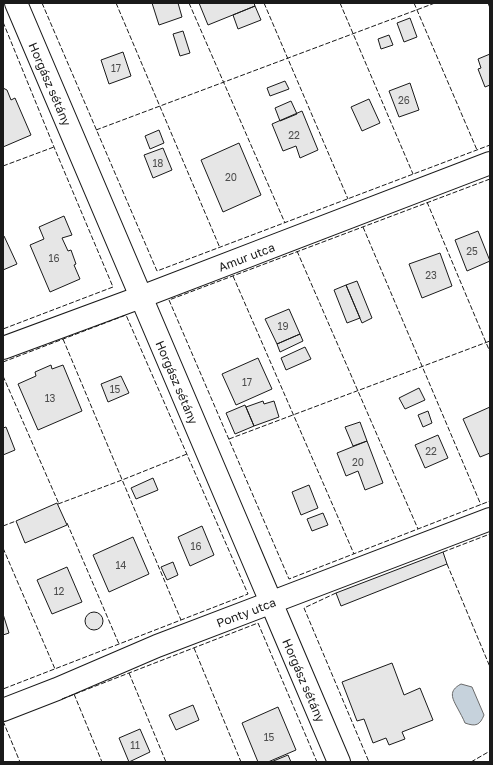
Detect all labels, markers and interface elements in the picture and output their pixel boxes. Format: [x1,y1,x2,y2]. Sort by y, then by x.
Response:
street label: Horgász sétány [26,40,75,128]
house number: 17 [111,62,121,74]
house number: 26 [398,94,410,106]
house number: 22 [288,129,300,141]
house number: 18 [153,157,163,169]
house number: 20 [225,171,237,183]
street label: Amur utca [216,239,277,274]
house number: 25 [466,245,478,257]
house number: 16 [49,252,59,264]
house number: 23 [425,269,437,281]
house number: 19 [278,320,288,332]
street label: Horgász sétány [153,338,202,426]
house number: 17 [242,376,252,388]
house number: 15 [110,383,121,395]
house number: 13 [45,392,55,404]
house number: 22 [425,445,437,457]
house number: 20 [352,456,364,468]
house number: 16 [191,540,201,552]
house number: 14 [116,559,126,571]
house number: 12 [54,585,65,597]
street label: Ponty utca [214,594,278,630]
street label: Horgász sétány [280,636,329,725]
house number: 15 [264,731,275,743]
house number: 11 [130,739,140,751]

